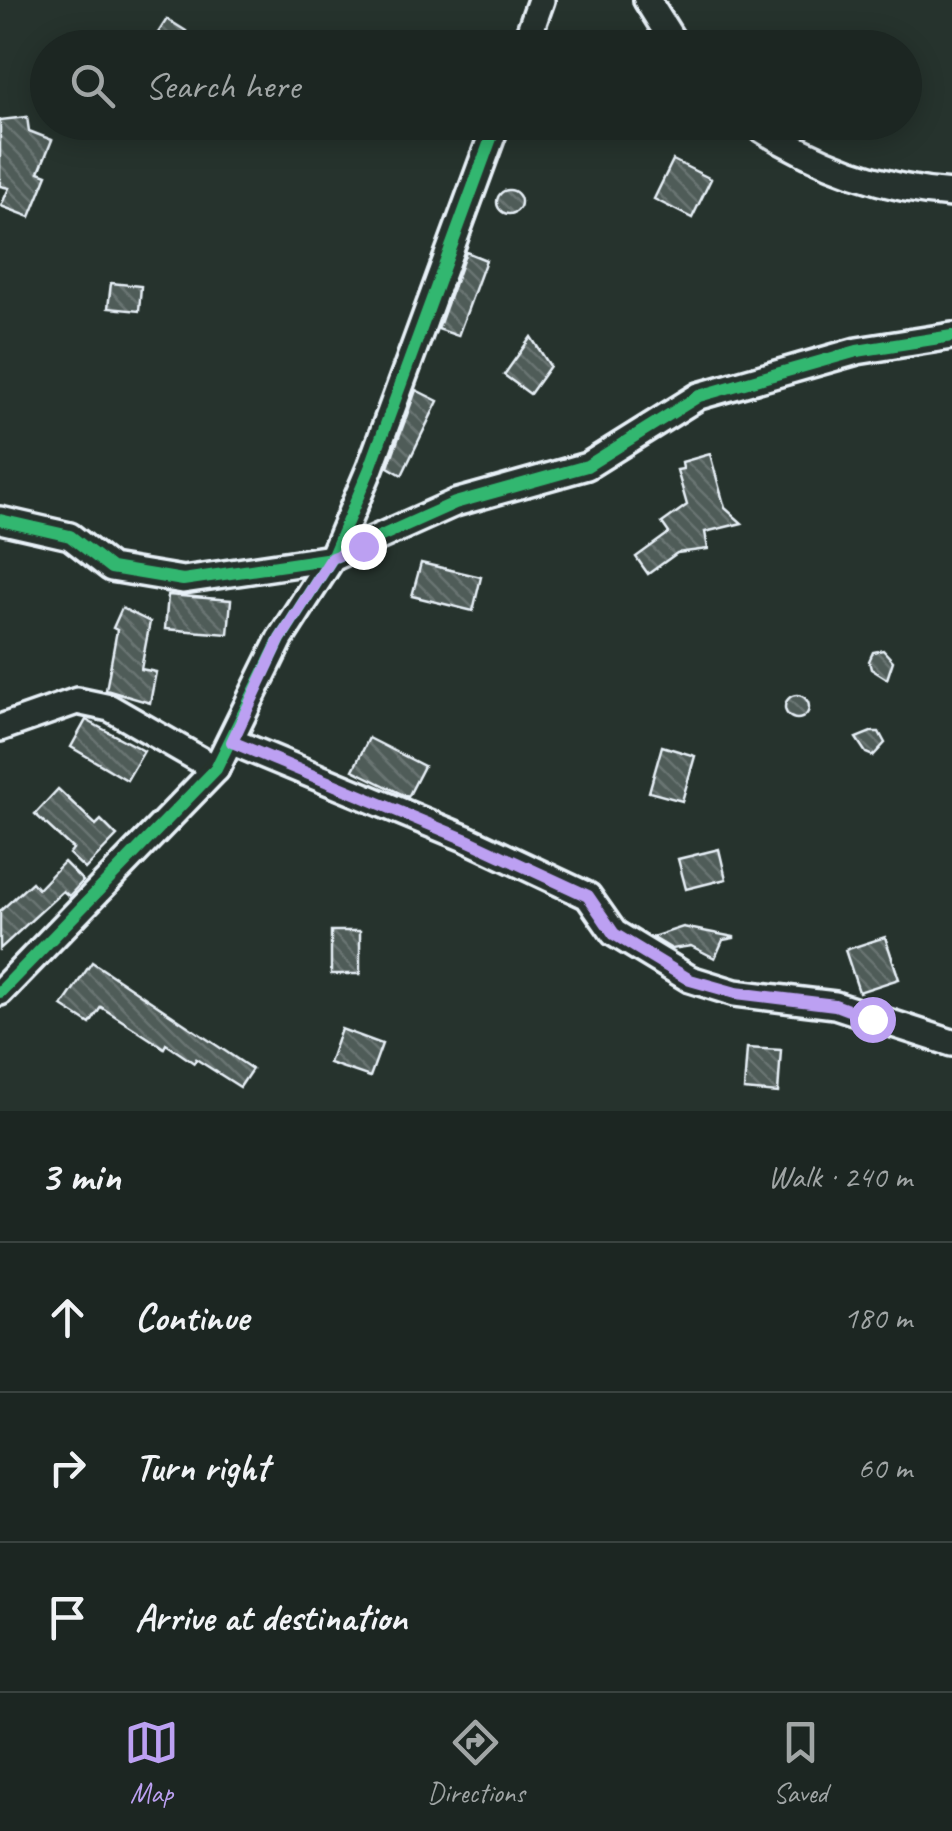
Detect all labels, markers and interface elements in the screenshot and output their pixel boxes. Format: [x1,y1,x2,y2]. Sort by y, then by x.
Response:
search box [30,30,922,140]
icon: search [65,58,120,113]
text: Search here [145,62,300,109]
route end [341,524,387,570]
route start [850,997,896,1043]
text: 3 min [40,1150,120,1203]
text: Walk · 240 m [768,1156,912,1197]
icon: ahead [40,1290,95,1345]
text: Continue [135,1294,249,1341]
text: 180 m [843,1297,912,1338]
icon: right [40,1440,95,1495]
text: Turn right [135,1444,269,1491]
text: 60 m [858,1447,912,1488]
icon: arrive [40,1590,95,1645]
text: Arrive at destination [135,1594,407,1641]
tab: Map [124,1715,179,1810]
tab: Directions [427,1715,525,1810]
tab: Saved [773,1715,828,1810]

